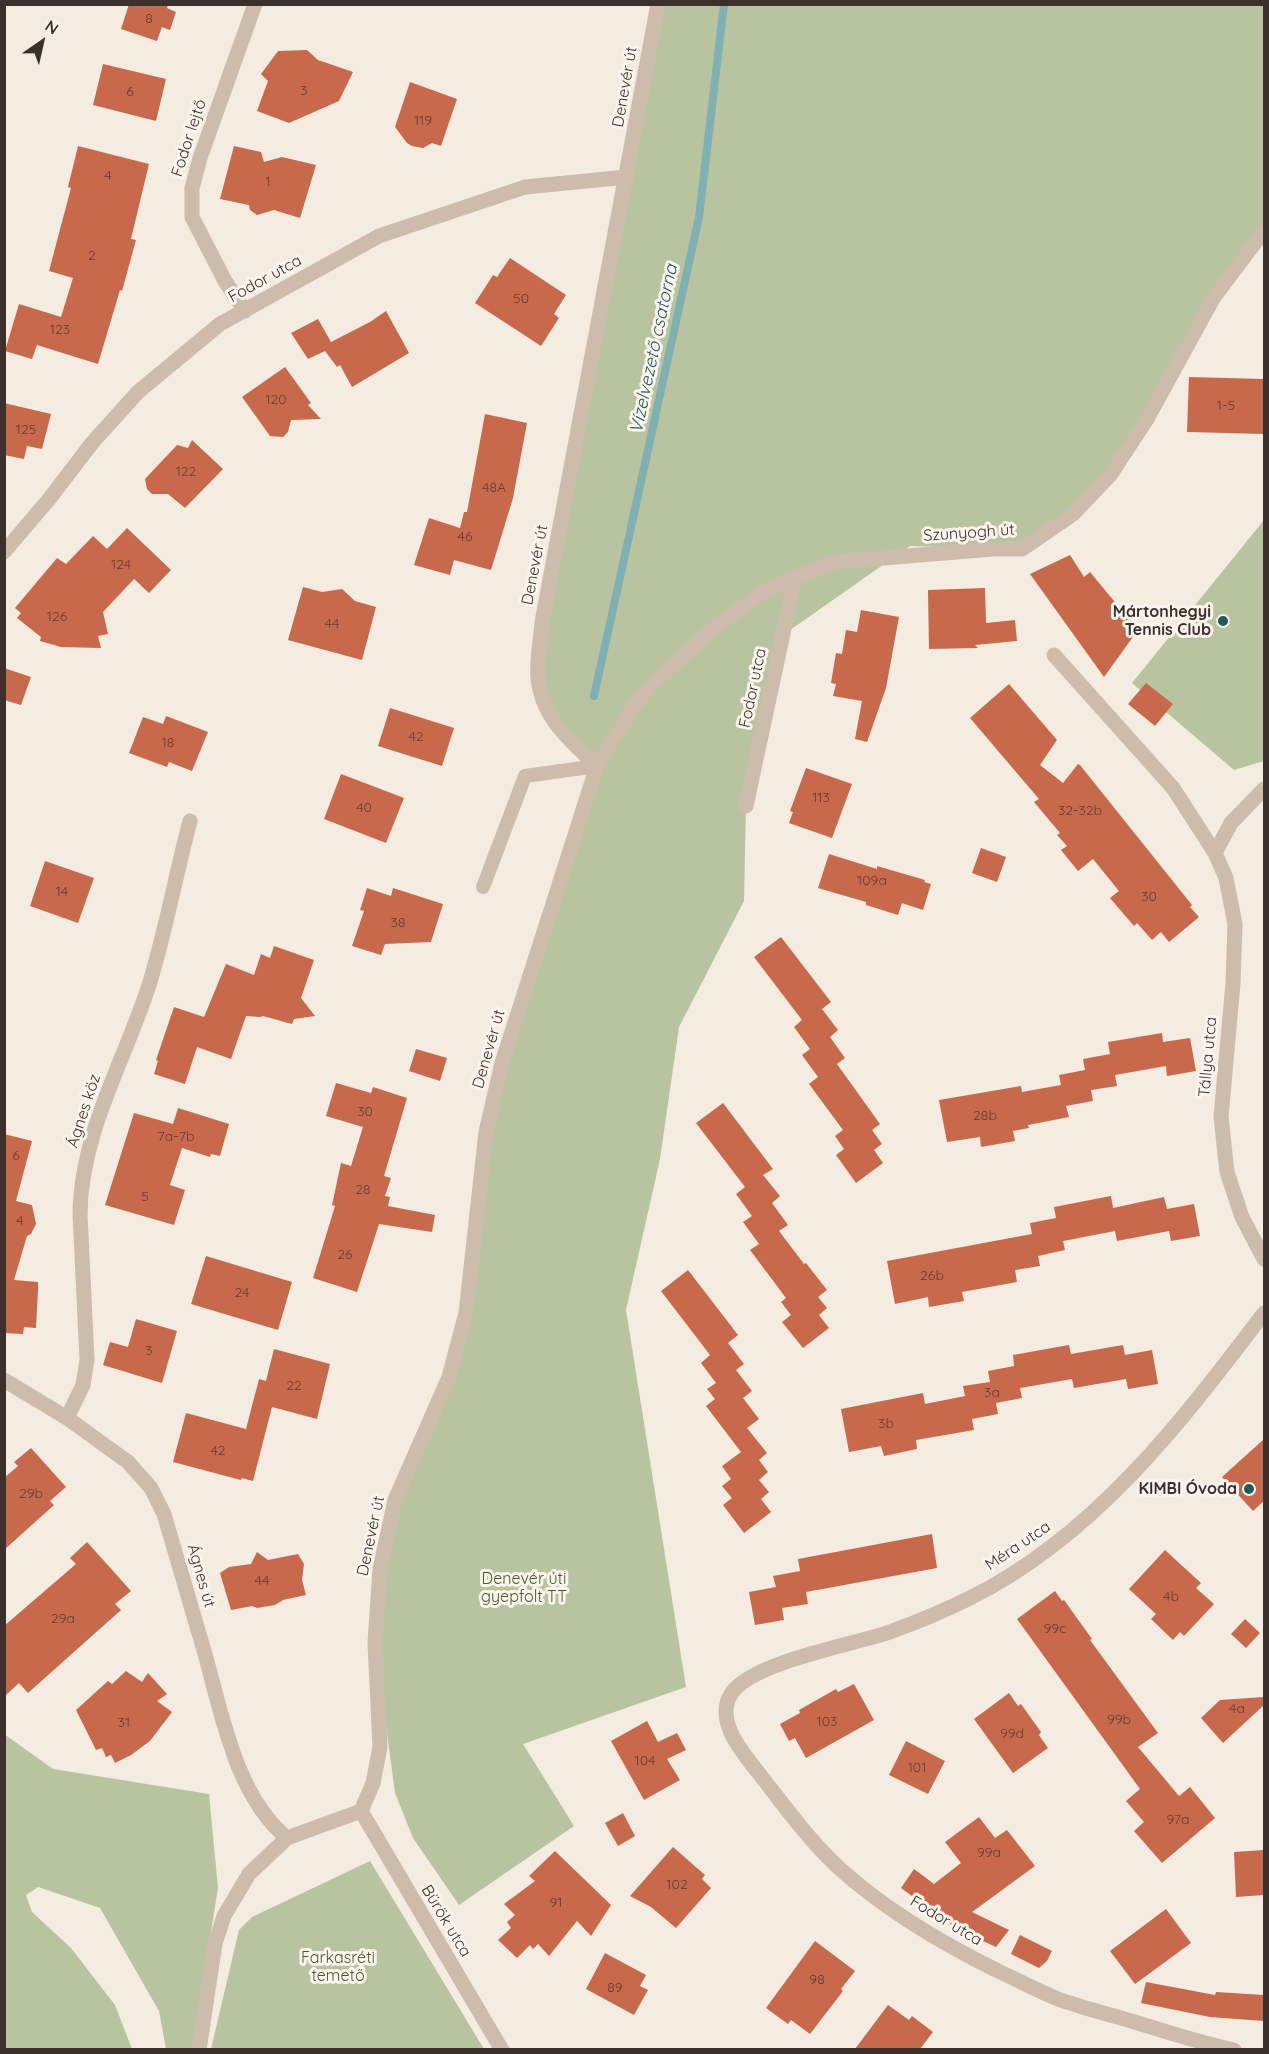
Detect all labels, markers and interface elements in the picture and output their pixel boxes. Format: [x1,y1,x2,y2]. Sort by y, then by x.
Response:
house number: 8 [145,11,153,27]
north arrow [12,12,72,72]
text: N [42,15,63,39]
street label: Denevér út [608,45,642,129]
house number: 3 [300,83,308,99]
house number: 6 [126,84,134,100]
street label: Fodor lejtő [167,97,211,179]
house number: 119 [414,113,432,129]
house number: 4 [104,168,112,184]
house number: 1 [265,174,271,190]
house number: 2 [88,248,96,264]
street label: Fodor utca [225,251,305,307]
water label: Vízelvezető csatorna [626,263,682,435]
house number: 50 [513,291,529,307]
house number: 123 [50,322,70,338]
house number: 120 [265,392,287,408]
house number: 1-5 [1217,398,1235,414]
house number: 125 [16,422,36,438]
house number: 122 [176,464,196,480]
house number: 48A [482,480,506,496]
street label: Szunyogh út [923,520,1015,546]
street label: Denevér út [518,523,552,607]
house number: 46 [458,529,472,545]
house number: 124 [111,557,131,573]
place label: Mártonhegyi Tennis Club [1113,602,1211,640]
house number: 126 [47,609,67,625]
marker: Mártonhegyi Tennis Club [1216,614,1230,628]
house number: 44 [325,616,339,632]
street label: Fodor utca [735,646,771,730]
house number: 42 [408,729,424,745]
house number: 18 [162,735,174,751]
house number: 113 [812,790,830,806]
house number: 40 [356,800,372,816]
house number: 32-32b [1058,803,1102,819]
house number: 109a [857,873,887,889]
house number: 14 [56,884,68,900]
house number: 30 [1141,889,1157,905]
house number: 38 [391,915,405,931]
street label: Denevér út [469,1007,509,1091]
street label: Tállya utca [1195,1016,1221,1098]
street label: Ágnes köz [63,1072,105,1150]
house number: 30 [357,1104,373,1120]
house number: 28b [973,1108,997,1124]
house number: 7a-7b [158,1129,194,1145]
house number: 6 [12,1148,20,1164]
house number: 28 [355,1182,371,1198]
house number: 5 [141,1189,149,1205]
house number: 4 [16,1213,24,1229]
house number: 26 [337,1247,353,1263]
house number: 26b [920,1268,944,1284]
house number: 24 [235,1285,249,1301]
house number: 3 [145,1343,153,1359]
house number: 22 [286,1378,302,1394]
house number: 3a [984,1385,1000,1401]
house number: 3b [878,1416,894,1432]
house number: 42 [210,1443,226,1459]
place label: KIMBI Óvoda [1139,1479,1237,1499]
marker: KIMBI Óvoda [1242,1482,1256,1496]
house number: 29b [19,1486,43,1502]
street label: Denevér út [353,1494,389,1578]
street label: Méra utca [982,1517,1054,1575]
street label: Ágnes út [183,1542,219,1610]
park label: Denevér úti gyepfolt TT [481,1569,567,1607]
house number: 44 [255,1573,269,1589]
house number: 4b [1163,1589,1179,1605]
house number: 29a [51,1611,75,1627]
house number: 99c [1044,1621,1066,1637]
house number: 4a [1229,1701,1245,1717]
house number: 99b [1107,1712,1131,1728]
house number: 103 [817,1714,837,1730]
house number: 31 [118,1715,130,1731]
house number: 99d [1000,1726,1024,1742]
house number: 104 [635,1753,655,1769]
house number: 101 [908,1760,926,1776]
house number: 97a [1166,1812,1190,1828]
house number: 99a [977,1845,1001,1861]
house number: 102 [666,1877,688,1893]
street label: Bürök utca [417,1881,475,1961]
street label: Fodor utca [906,1892,986,1950]
house number: 91 [549,1895,563,1911]
park label: Farkasréti temető [301,1948,375,1986]
house number: 98 [809,1972,825,1988]
house number: 89 [607,1980,623,1996]

